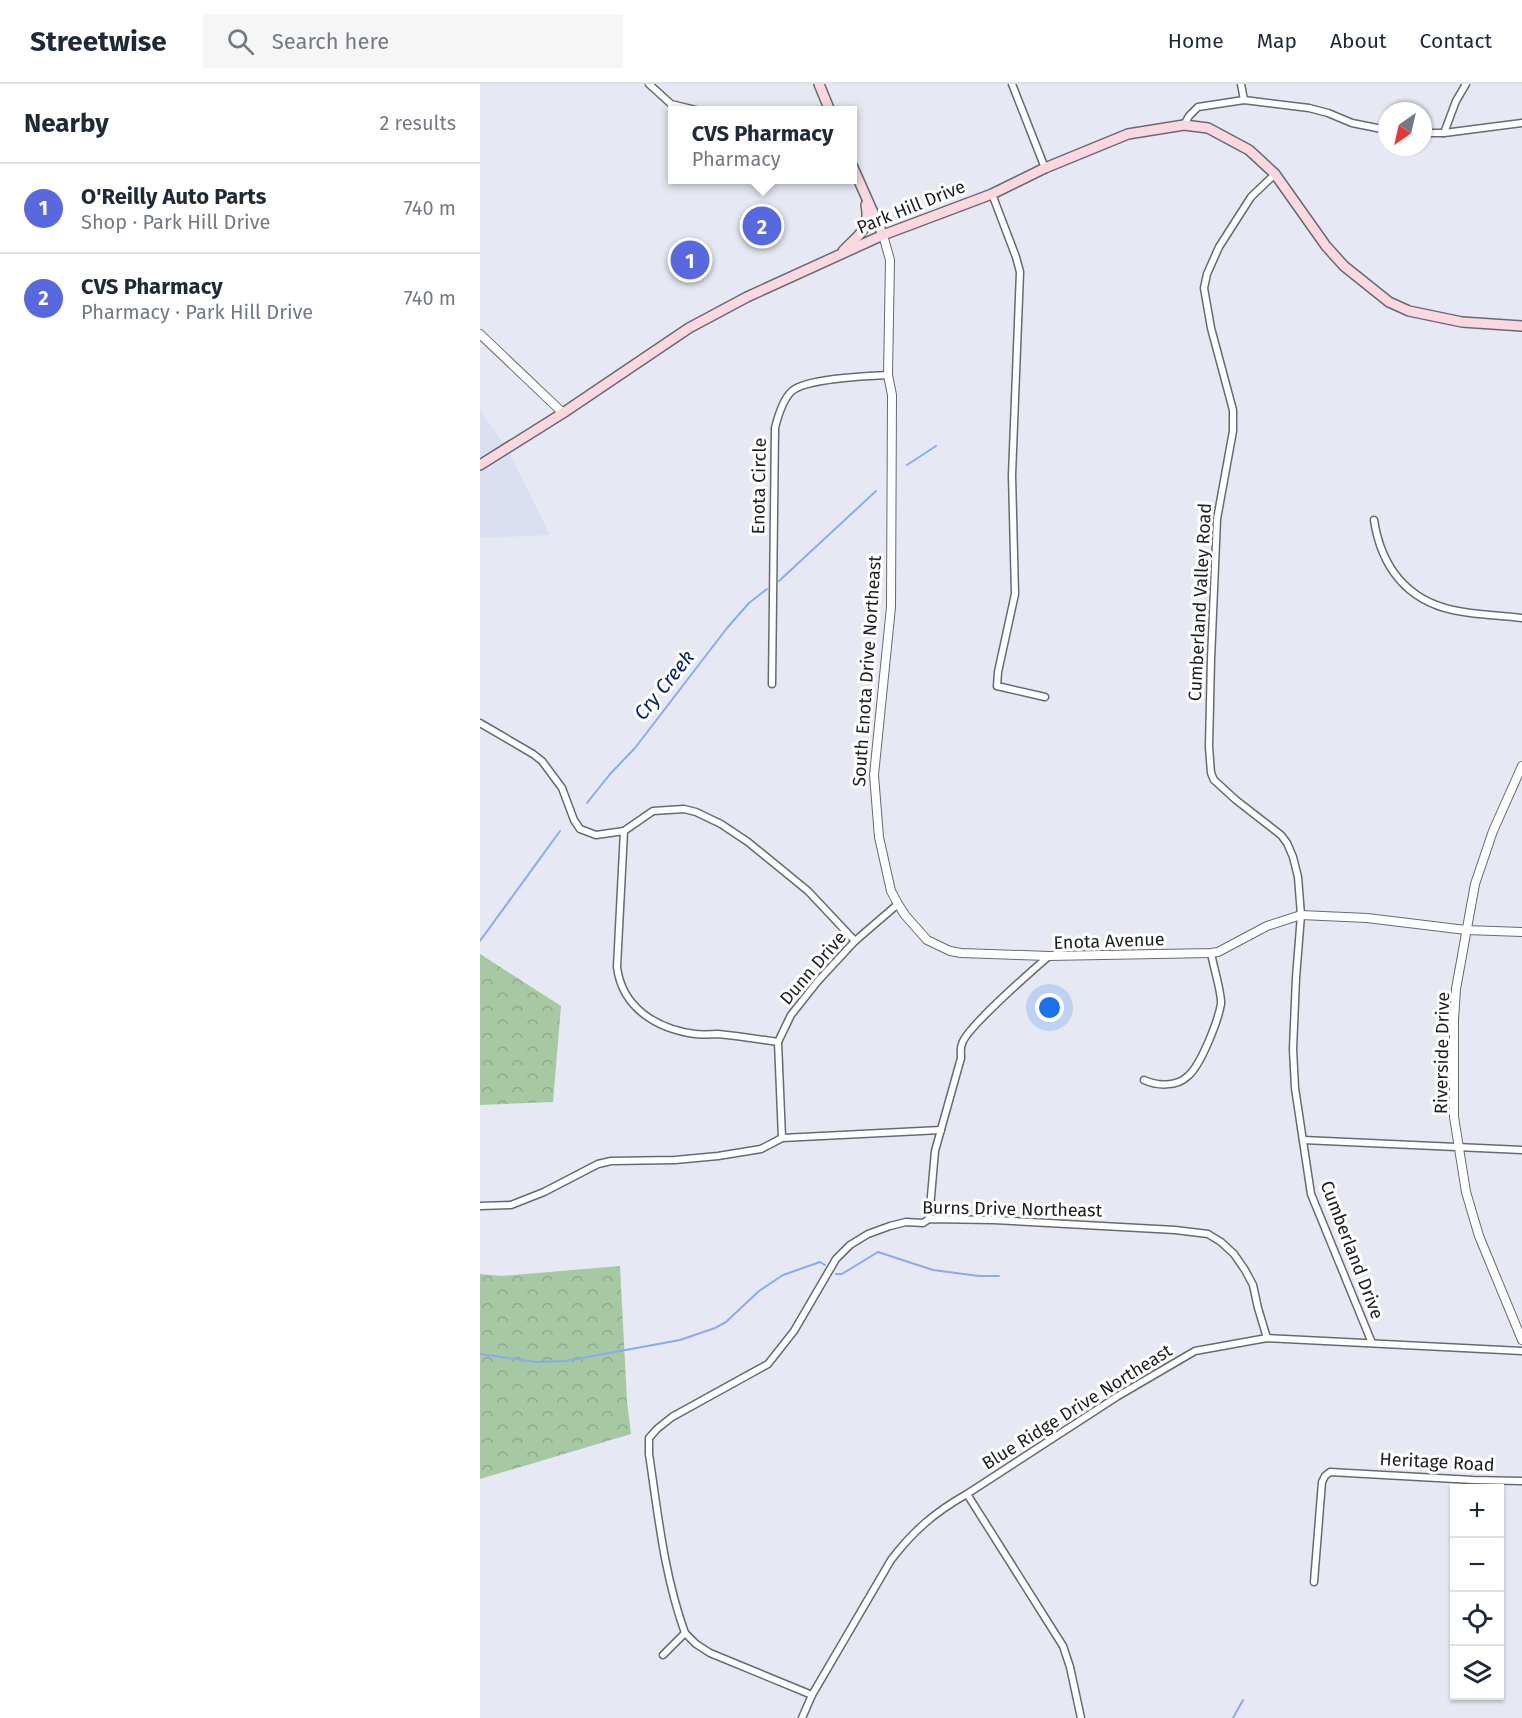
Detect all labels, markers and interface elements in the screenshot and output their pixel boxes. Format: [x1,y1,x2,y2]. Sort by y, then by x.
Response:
search box [203,14,623,68]
text: Streetwise [30,25,167,58]
icon: search [224,25,257,58]
text: Search here [272,28,389,55]
text: Home [1168,28,1224,54]
text: Map [1257,28,1297,54]
text: About [1330,28,1387,54]
text: Contact [1420,28,1492,54]
north arrow [1378,102,1432,156]
popup [668,106,857,184]
text: Nearby [24,108,109,139]
text: 2 results [379,111,456,135]
text: CVS Pharmacy [692,120,833,147]
text: Pharmacy [692,147,781,171]
street label: Park Hill Drive [854,175,968,239]
text: O'Reilly Auto Parts [81,183,266,210]
text: 1 [39,196,48,220]
text: 740 m [404,196,456,220]
pin: 2 [742,204,782,248]
text: Shop · Park Hill Drive [81,210,270,234]
pin: 1 [670,238,710,282]
text: CVS Pharmacy [81,273,223,300]
text: 2 [38,286,49,310]
text: 740 m [404,286,456,310]
text: Pharmacy · Park Hill Drive [81,300,313,324]
street label: Enota Circle [747,438,771,534]
street label: Cumberland Valley Road [1184,502,1216,702]
street label: South Enota Drive Northeast [848,554,886,787]
water label: Cry Creek [629,645,699,725]
street label: Dunn Drive [775,927,851,1009]
street label: Enota Avenue [1053,928,1165,954]
street label: Riverside Drive [1430,992,1454,1114]
your location [1035,993,1064,1022]
street label: Cumberland Drive [1315,1178,1389,1322]
street label: Burns Drive Northeast [922,1196,1103,1222]
street label: Blue Ridge Drive Northeast [978,1339,1176,1475]
street label: Heritage Road [1379,1448,1495,1476]
map controls [1450,1484,1504,1700]
button: + [1450,1484,1504,1538]
button: − [1450,1538,1504,1592]
button: locate [1450,1592,1504,1646]
button: layers [1450,1646,1504,1700]

